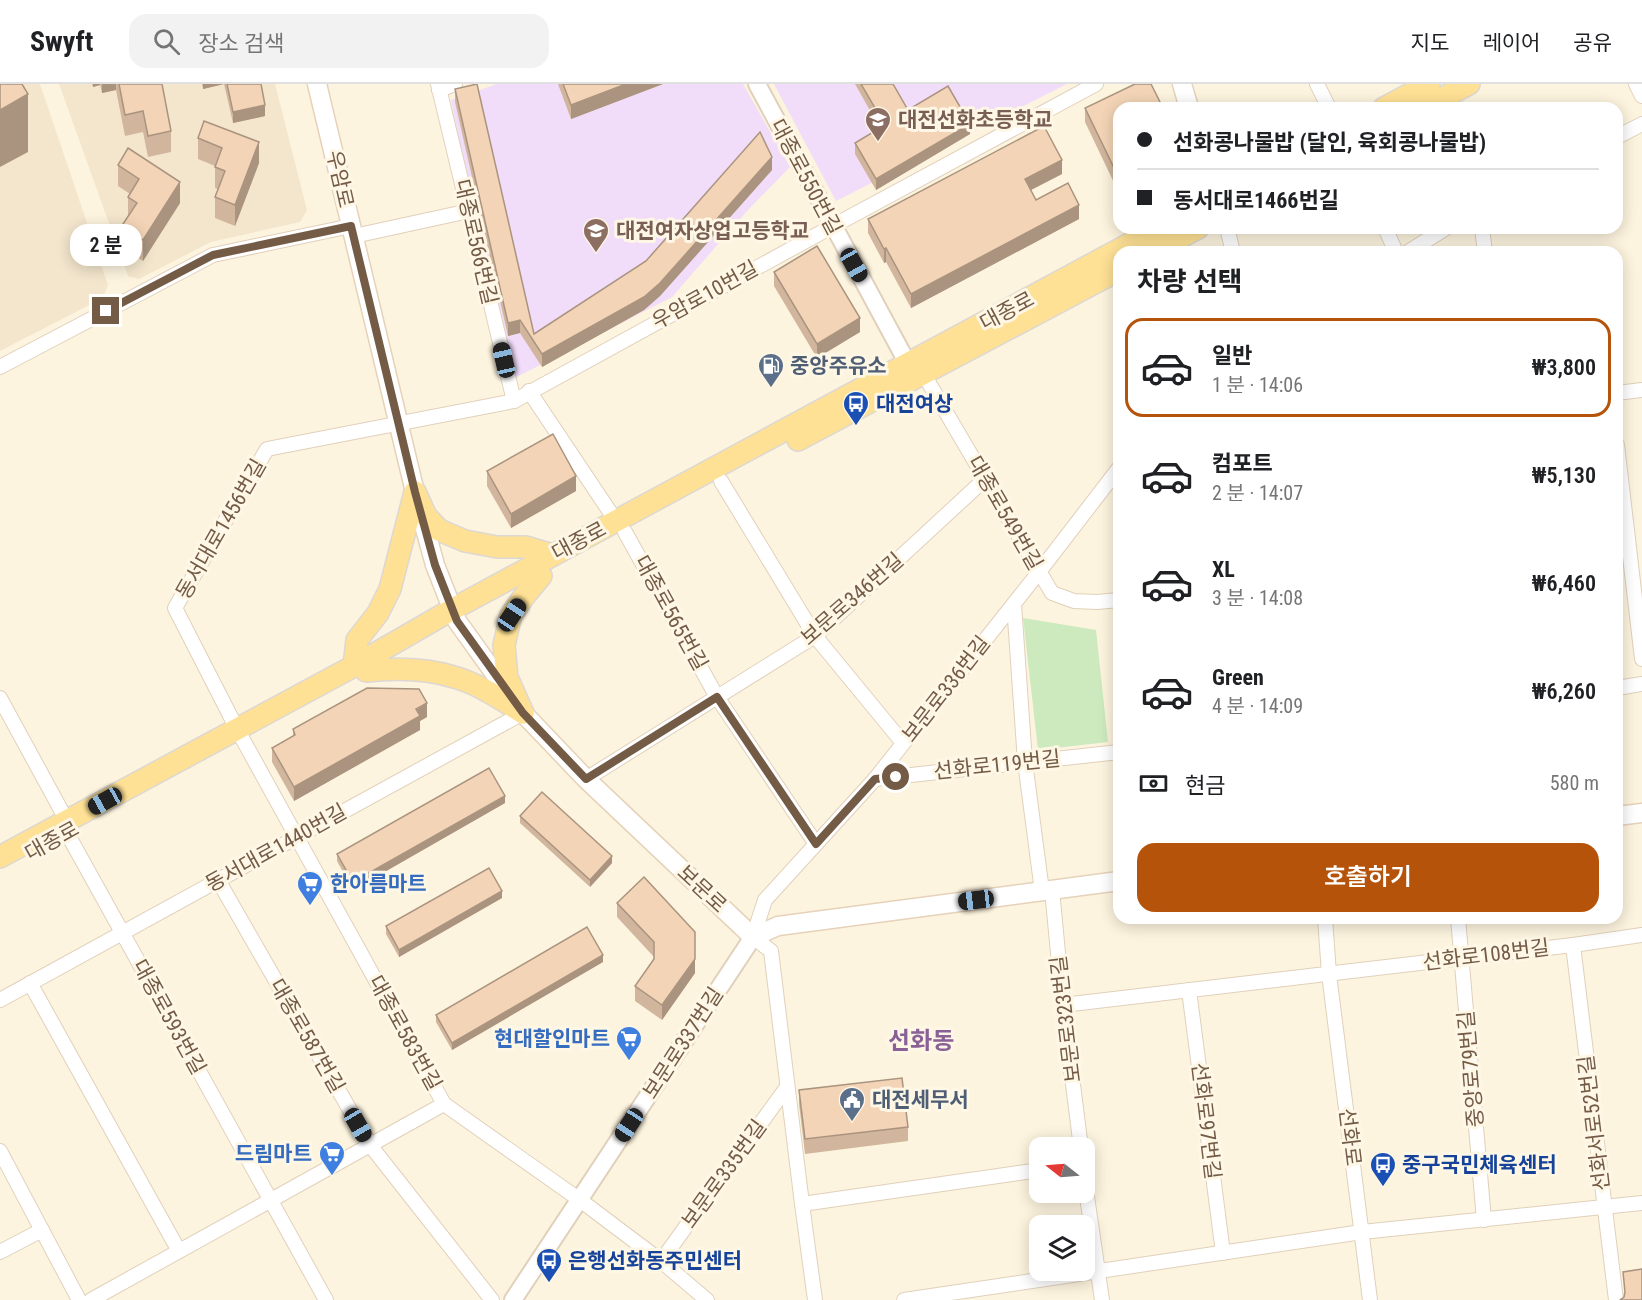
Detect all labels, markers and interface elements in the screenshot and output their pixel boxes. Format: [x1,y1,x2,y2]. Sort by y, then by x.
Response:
search box [129,14,549,68]
text: Swyft [30,25,93,58]
icon: search [150,25,183,58]
text: 장소 검색 [198,31,284,56]
text: 지도 [1411,31,1449,55]
text: 레이어 [1482,31,1540,55]
text: 공유 [1573,31,1612,55]
school or university icon: 대전선화초등학교 [863,105,893,143]
place label: 대전선화초등학교 [898,108,1053,132]
street label: 대종로550번길 [765,115,847,239]
text: 선화콩나물밥 (달인, 육회콩나물밥) [1173,130,1486,155]
street label: 우암로 [322,148,358,210]
street label: 대종로566번길 [450,177,502,307]
text: 동서대로1466번길 [1173,188,1339,213]
school or university icon: 대전여자상업고등학교 [581,216,611,254]
place label: 대전여자상업고등학교 [616,219,809,243]
callout: 2 분 [70,224,142,266]
text: 2 분 [89,233,123,257]
car [837,245,871,285]
street label: 우암로10번길 [648,256,762,334]
text: 차량 선택 [1137,266,1243,298]
street label: 대종로 [976,287,1038,335]
route end [92,297,119,324]
car [491,340,517,380]
icon: car [1140,341,1194,395]
text: 일반 [1212,343,1252,368]
fuel station icon: 중앙주유소 [756,351,786,389]
place label: 중앙주유소 [790,354,887,378]
text: ₩3,800 [1531,355,1596,380]
text: 1 분 · 14:06 [1212,373,1303,397]
bus stop icon: 대전여상 [841,389,871,427]
place label: 대전여상 [876,392,953,416]
icon: car [1140,449,1194,503]
text: 컴포트 [1212,451,1273,476]
street label: 대종로549번길 [963,452,1047,574]
street label: 동서대로1456번길 [171,455,271,603]
text: ₩5,130 [1531,463,1596,488]
text: 2 분 · 14:07 [1212,481,1303,505]
street label: 대종로 [548,517,610,565]
street label: 보문로346번길 [796,548,908,650]
street label: 대종로565번길 [630,551,712,675]
icon: car [1140,557,1194,611]
text: XL [1212,557,1235,582]
text: ₩6,460 [1531,571,1596,596]
text: 3 분 · 14:08 [1212,586,1303,610]
car [494,595,530,635]
street label: 보문로336번길 [897,631,995,747]
icon: car [1140,665,1194,719]
text: Green [1212,665,1264,690]
text: ₩6,260 [1531,679,1596,704]
text: 4 분 · 14:09 [1212,694,1303,718]
street label: 선화로119번길 [932,746,1062,784]
route start [882,763,909,790]
icon: cash [1137,767,1170,800]
text: 580 m [1550,771,1599,795]
text: 현금 [1185,773,1225,798]
car [85,784,125,818]
street label: 동서대로1440번길 [201,799,351,897]
street label: 대종로 [21,816,83,866]
button: 호출하기 [1137,843,1599,912]
street label: 보문로 [673,860,731,918]
supermarket icon: 한아름마트 [295,869,325,907]
place label: 한아름마트 [330,872,427,896]
car [957,889,995,911]
street label: 선화로108번길 [1421,935,1551,975]
street label: 보문로323번길 [1046,954,1086,1084]
street label: 대종로593번길 [128,955,210,1079]
street label: 대종로583번길 [364,971,446,1095]
street label: 대종로587번길 [265,975,349,1097]
street label: 보문로337번길 [638,983,728,1103]
street label: 중앙로79번길 [1454,1010,1488,1128]
supermarket icon: 현대할인마트 [614,1024,644,1062]
place label: 현대할인마트 [494,1027,610,1051]
district label: 선화동 [888,1027,954,1055]
street label: 선화서로52번길 [1574,1054,1614,1192]
street label: 선화로97번길 [1187,1061,1225,1181]
public building icon: 대전세무서 [837,1085,867,1123]
place label: 대전세무서 [872,1088,969,1112]
car [341,1105,375,1145]
car [612,1105,646,1145]
street label: 선화로 [1335,1107,1365,1167]
street label: 보문로335번길 [677,1115,771,1233]
north arrow [1029,1137,1095,1203]
map controls [1029,1137,1095,1281]
supermarket icon: 드림마트 [317,1139,347,1177]
place label: 드림마트 [235,1142,312,1166]
bus stop icon: 중구국민체육센터 [1368,1150,1398,1188]
place label: 중구국민체육센터 [1402,1153,1557,1177]
button: layers [1029,1215,1095,1281]
bus stop icon: 은행선화동주민센터 [534,1246,564,1284]
place label: 은행선화동주민센터 [568,1249,742,1273]

